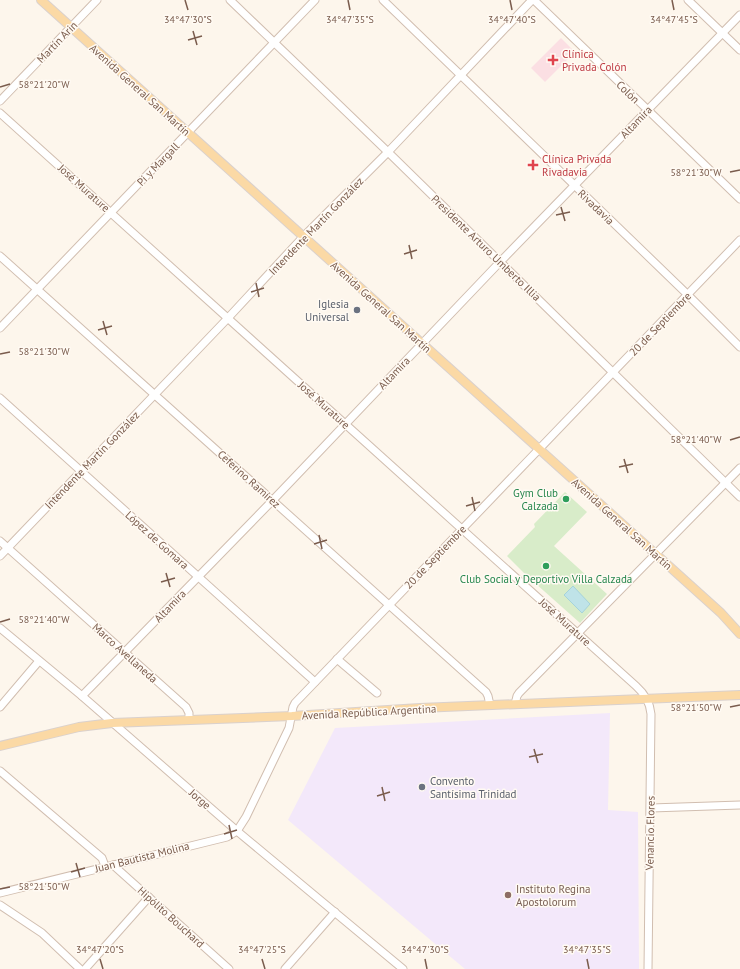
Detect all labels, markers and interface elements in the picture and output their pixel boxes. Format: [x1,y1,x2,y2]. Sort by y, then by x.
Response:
text: 34°47'30"S [164,13,212,26]
text: 34°47'35"S [326,13,374,26]
text: 34°47'40"S [488,13,536,26]
text: 34°47'45"S [650,13,698,26]
street label: Martín Arin [34,18,80,66]
street label: Avenida General San Martín [87,41,193,139]
place label: Clínica Privada Colón [562,47,626,74]
marker: Clínica Privada Colón [547,54,559,66]
text: 58°21'20"W [18,78,70,91]
street label: Colón [613,78,643,106]
street label: Altamira [617,103,655,141]
street label: Pi y Margall [134,139,183,189]
place label: Clínica Privada Rivadavia [542,152,611,179]
marker: Clínica Privada Rivadavia [527,159,539,171]
street label: José Murature [54,160,113,215]
text: 58°21'30"W [670,166,722,179]
street label: Intendente Martín González [266,174,366,278]
street label: Rivadavia [575,186,617,228]
street label: Presidente Arturo Umberto Illia [428,192,544,304]
street label: Avenida General San Martín [328,258,434,356]
street label: 20 de Septiembre [626,289,694,359]
place label: Iglesia Universal [305,297,350,324]
marker: Iglesia Universal [352,305,362,315]
text: 58°21'30"W [18,345,70,358]
street label: Altamira [375,354,413,392]
street label: José Murature [294,377,353,432]
street label: Intendente Martín González [42,408,142,512]
text: 58°21'40"W [670,433,722,446]
street label: Ceferino Ramírez [215,447,283,511]
street label: Avenida General San Martín [569,475,675,573]
place label: Gym Club Calzada [513,486,558,513]
marker: Gym Club Calzada [561,494,571,504]
street label: López de Gomara [122,508,192,572]
street label: 20 de Septiembre [401,522,469,592]
marker: Club Social y Deportivo Villa Calzada [541,561,551,571]
place label: Club Social y Deportivo Villa Calzada [460,572,632,586]
street label: Altamira [151,587,189,625]
street label: José Murature [535,594,594,649]
text: 58°21'40"W [18,613,70,626]
street label: Marco Avellaneda [90,620,160,686]
street label: Avenida República Argentina [301,701,437,723]
text: 58°21'50"W [670,701,722,714]
place label: Convento Santísima Trinidad [430,774,517,801]
marker: Convento Santísima Trinidad [417,782,427,792]
street label: Jorge [185,785,214,813]
street label: Venancio Flores [642,795,658,871]
street label: Juan Bautista Molina [92,838,191,876]
text: 58°21'50"W [18,880,70,893]
place label: Instituto Regina Apostolorum [516,882,590,909]
street label: Hipólito Bouchard [135,883,207,951]
marker: Instituto Regina Apostolorum [503,890,513,900]
text: 34°47'20"S [76,943,124,956]
text: 34°47'25"S [238,943,286,956]
text: 34°47'30"S [401,943,449,956]
text: 34°47'35"S [563,943,611,956]

